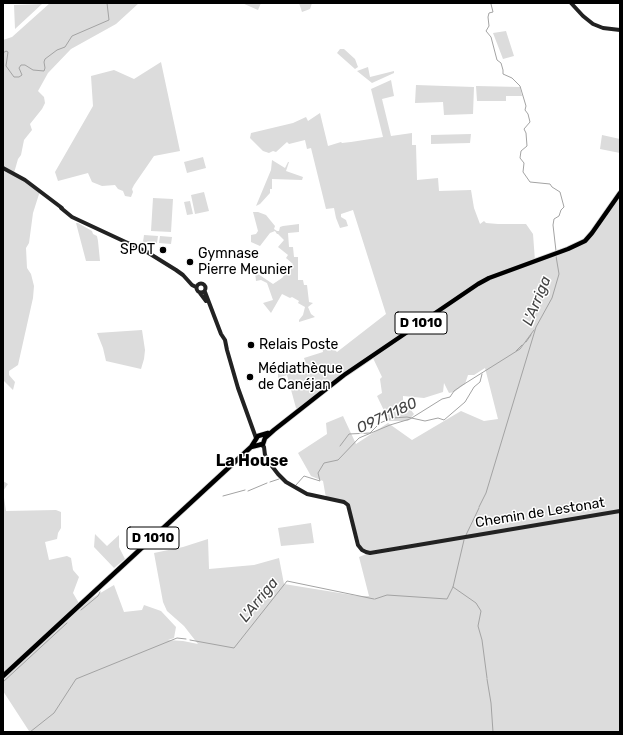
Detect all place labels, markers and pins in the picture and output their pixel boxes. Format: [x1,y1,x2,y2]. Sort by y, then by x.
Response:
place label: SPOT [120,242,155,258]
marker: SPOT [158,245,168,255]
place label: Gymnase Pierre Meunier [198,246,292,278]
marker: Gymnase Pierre Meunier [185,257,195,267]
place label: Relais Poste [259,337,338,353]
marker: Relais Poste [246,340,256,350]
place label: Médiathèque de Canéjan [258,361,343,394]
marker: Médiathèque de Canéjan [245,372,255,382]

